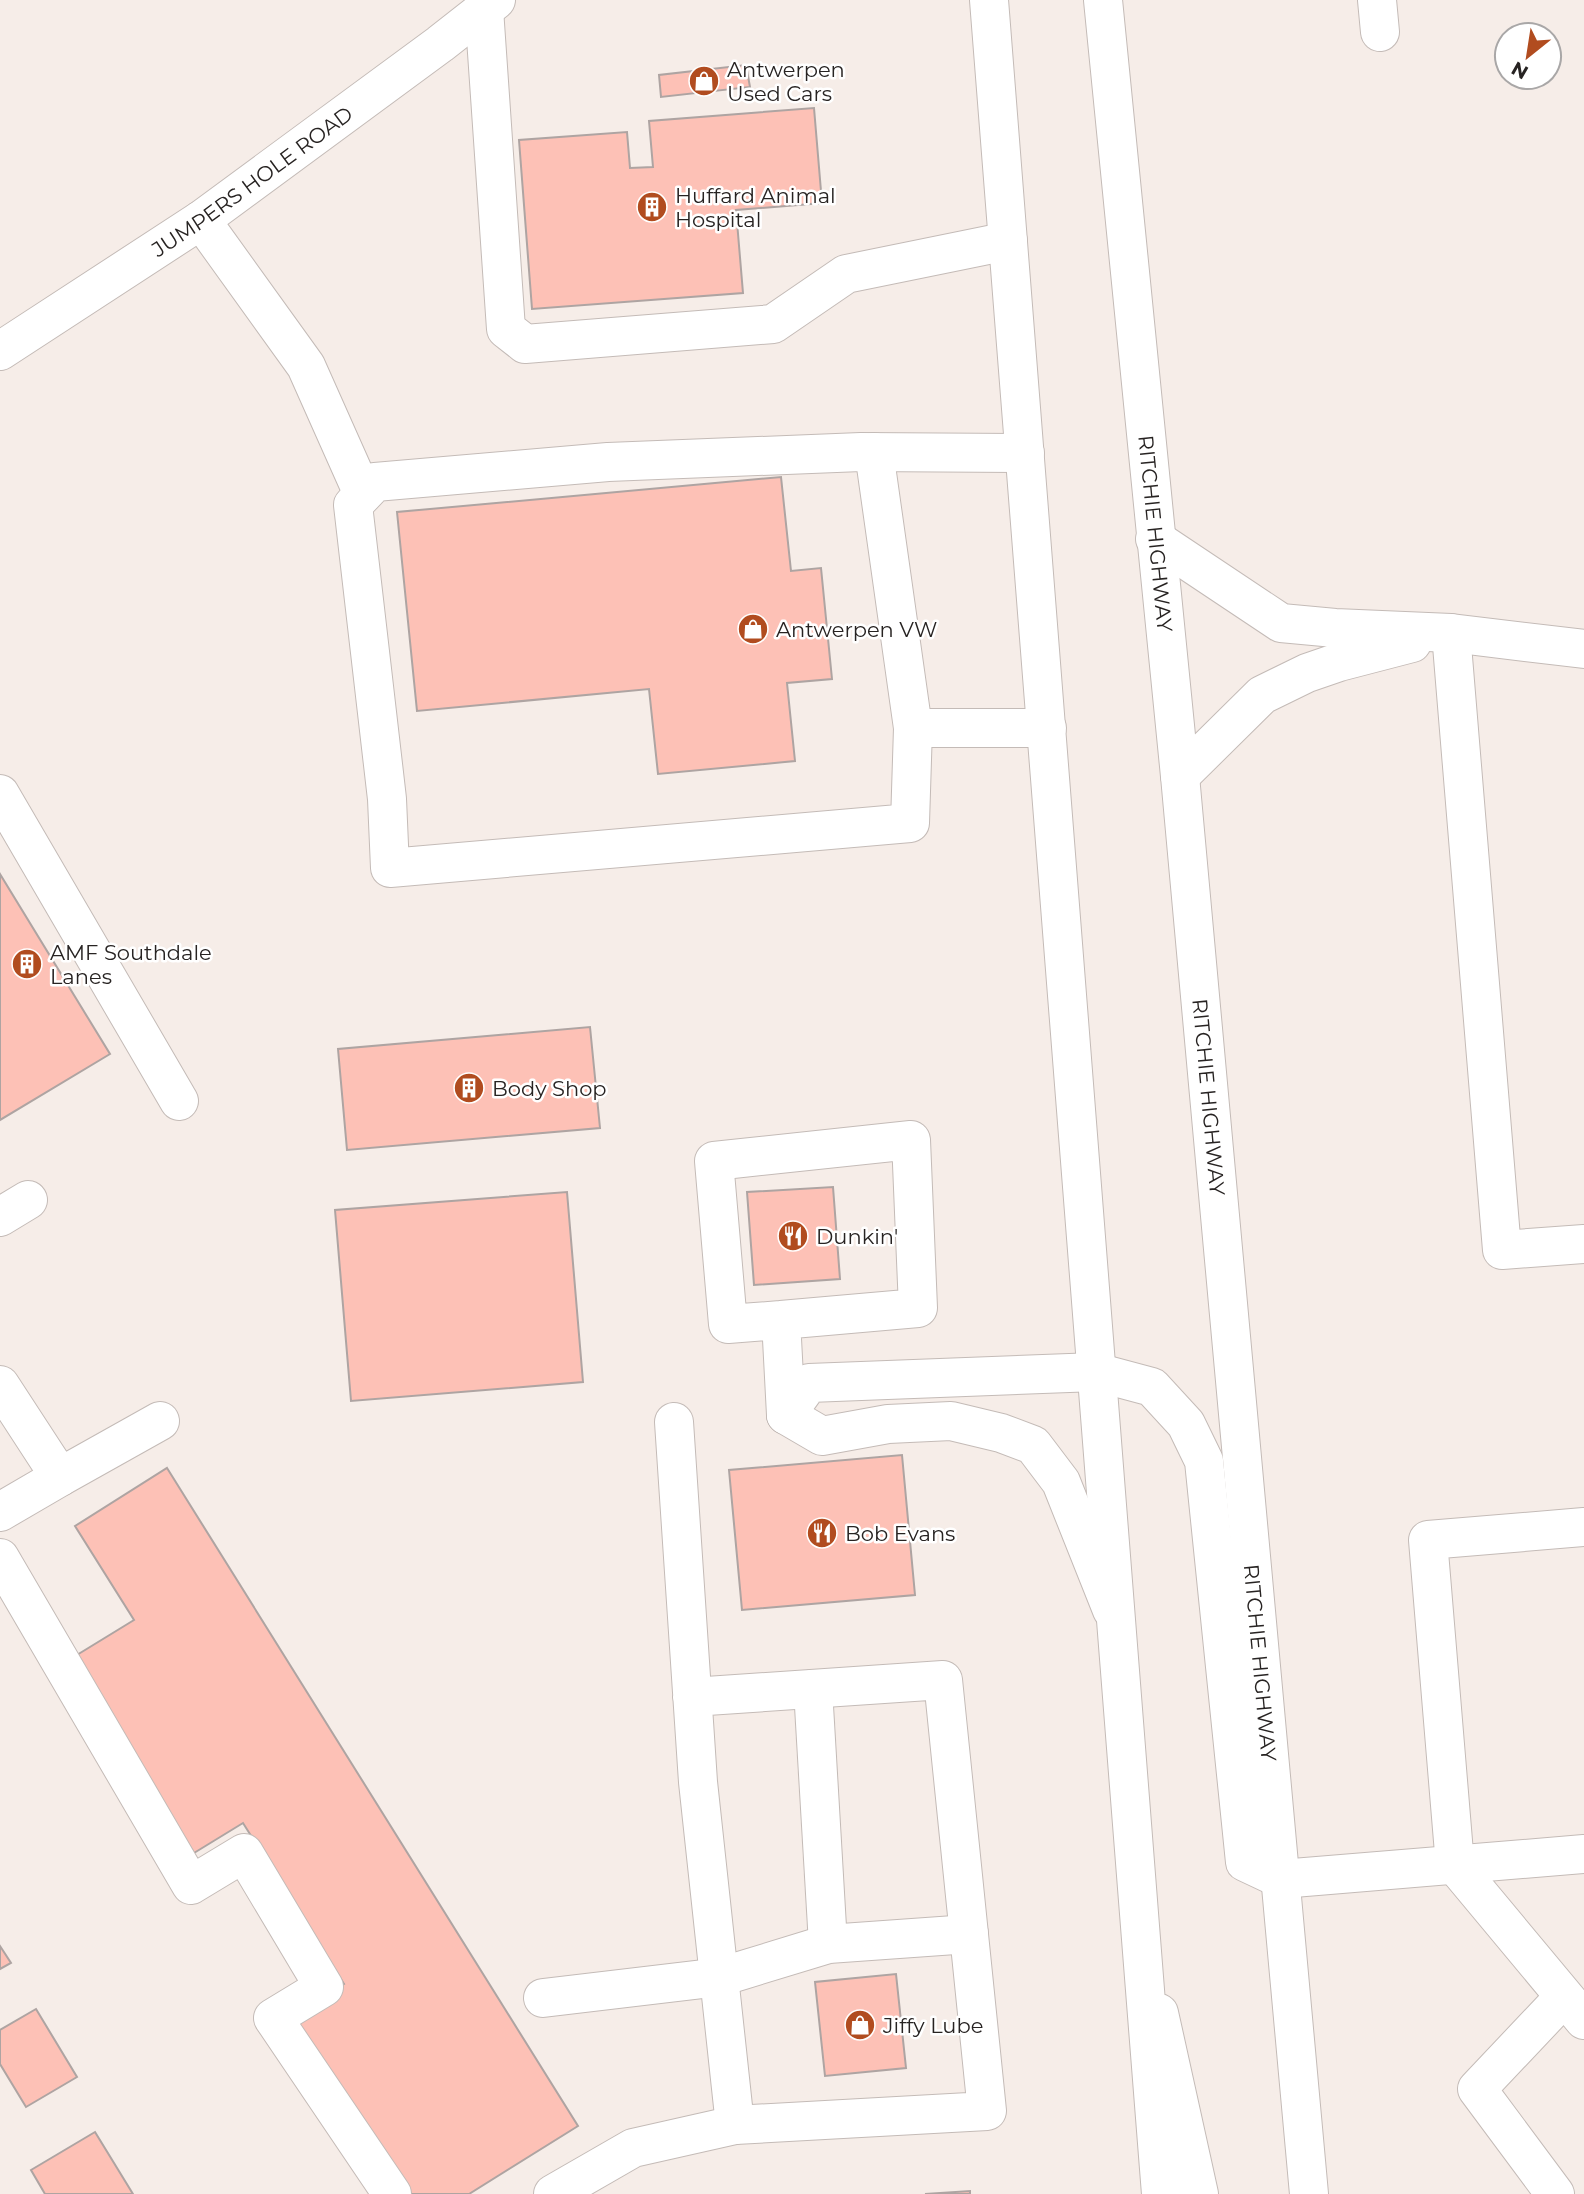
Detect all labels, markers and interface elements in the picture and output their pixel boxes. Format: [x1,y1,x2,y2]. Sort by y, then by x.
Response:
north arrow [1493,21,1563,91]
text: N [1507,56,1532,84]
place label: Antwerpen Used Cars [727,57,845,106]
shop icon: Antwerpen Used Cars [687,64,721,98]
street label: JUMPERS HOLE ROAD [146,100,357,262]
place label: Huffard Animal Hospital [675,183,836,232]
building icon: Huffard Animal Hospital [635,190,669,224]
street label: RITCHIE HIGHWAY [1134,434,1178,634]
shop icon: Antwerpen VW [736,612,770,646]
place label: Antwerpen VW [776,617,937,642]
place label: AMF Southdale Lanes [50,940,212,989]
building icon: AMF Southdale Lanes [10,947,44,981]
street label: RITCHIE HIGHWAY [1188,997,1231,1197]
building icon: Body Shop [452,1071,486,1105]
place label: Body Shop [492,1076,607,1101]
restaurant icon: Dunkin' [776,1219,810,1253]
place label: Dunkin' [816,1224,898,1249]
restaurant icon: Bob Evans [805,1516,839,1550]
place label: Bob Evans [845,1521,955,1546]
street label: RITCHIE HIGHWAY [1239,1563,1282,1763]
shop icon: Jiffy Lube [843,2008,877,2042]
place label: Jiffy Lube [882,2013,983,2038]

